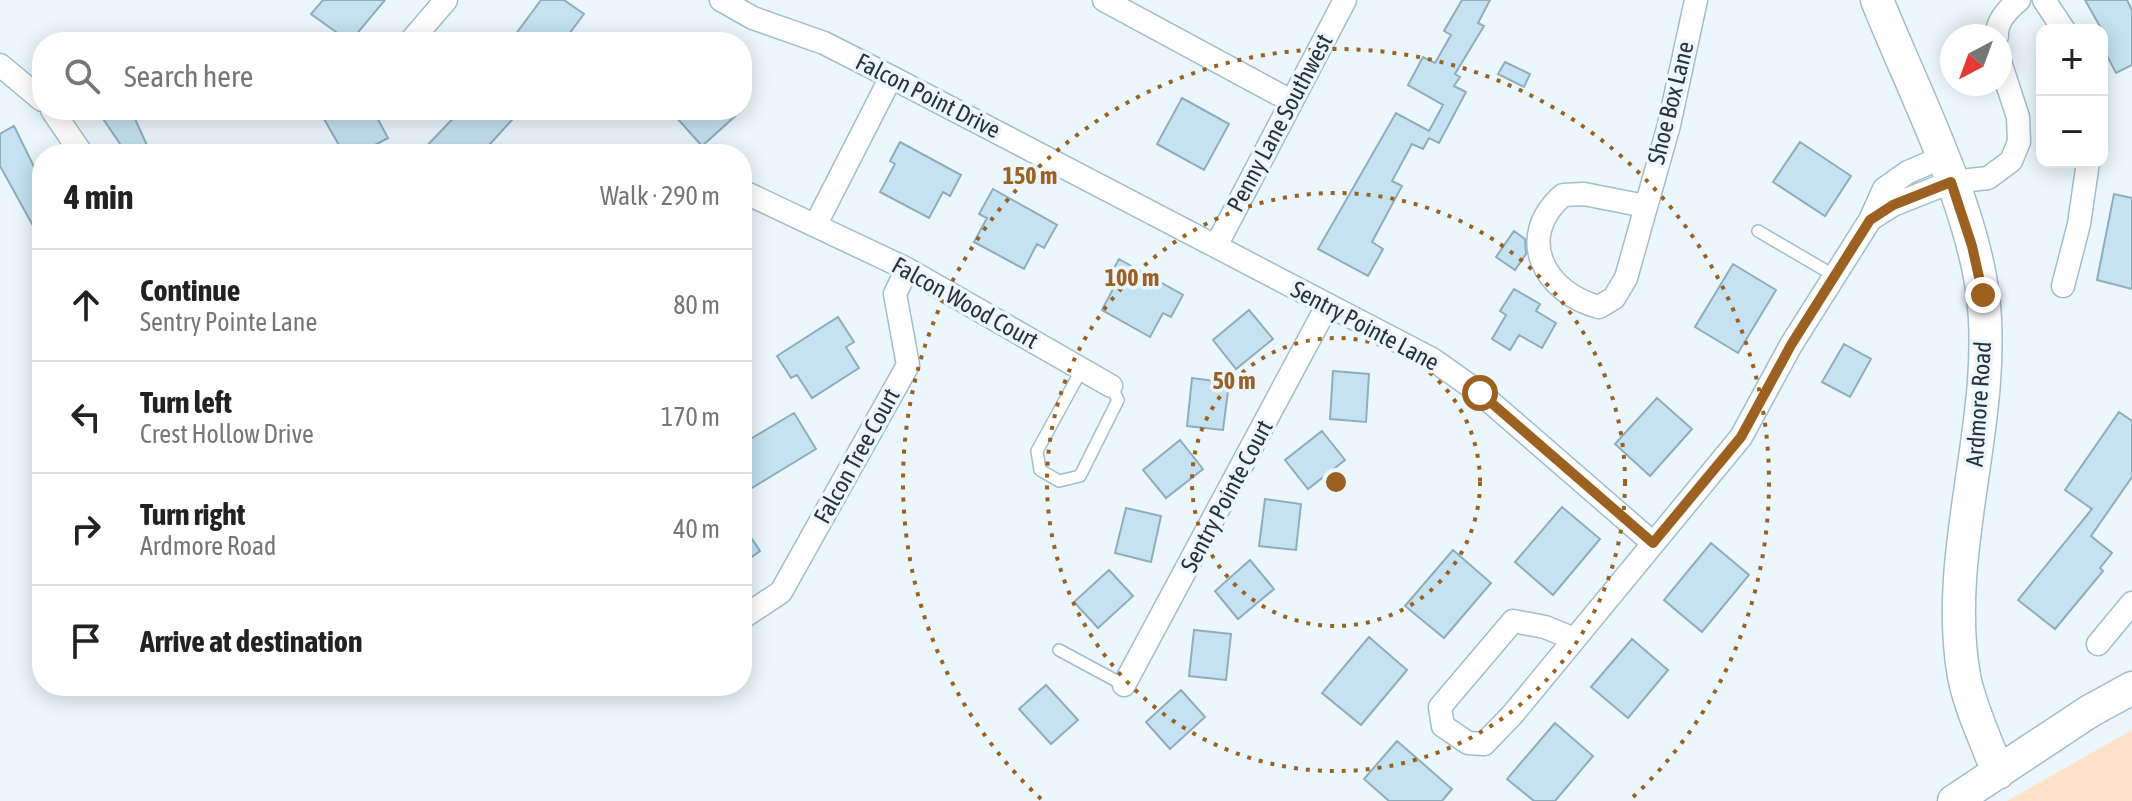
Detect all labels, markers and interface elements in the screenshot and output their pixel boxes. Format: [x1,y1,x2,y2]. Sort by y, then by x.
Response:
north arrow [1940,24,2012,96]
map controls [2036,24,2108,168]
button: + [2036,24,2108,96]
street label: Penny Lane Southwest [1221,29,1338,216]
search box [32,32,752,120]
street label: Shoe Box Lane [1642,39,1699,167]
street label: Falcon Point Drive [852,48,1005,144]
icon: search [60,54,104,98]
text: Search here [124,59,253,93]
button: − [2036,96,2108,168]
text: 150 m [1003,162,1057,189]
text: 4 min [64,177,133,216]
text: Walk · 290 m [600,181,720,211]
street label: Falcon Wood Court [887,251,1043,354]
text: 100 m [1105,264,1159,291]
text: Continue [140,273,240,307]
street label: Sentry Pointe Lane [1287,275,1444,376]
route end [1965,277,2001,313]
icon: ahead [64,283,108,327]
text: 80 m [673,290,720,320]
text: Sentry Pointe Lane [140,307,317,337]
street label: Ardmore Road [1961,340,1996,468]
text: 50 m [1212,367,1256,394]
route start [1462,375,1498,411]
street label: Falcon Tree Court [808,383,905,528]
text: Turn left [140,385,232,419]
icon: left [64,395,108,439]
text: 170 m [661,402,720,432]
street label: Sentry Pointe Court [1175,415,1278,576]
text: Crest Hollow Drive [140,419,314,449]
centre of rings [1322,468,1350,496]
text: Turn right [140,497,246,531]
icon: right [64,507,108,551]
text: 40 m [673,514,720,544]
text: Ardmore Road [140,531,276,561]
icon: arrive [64,619,108,663]
text: Arrive at destination [140,624,362,658]

